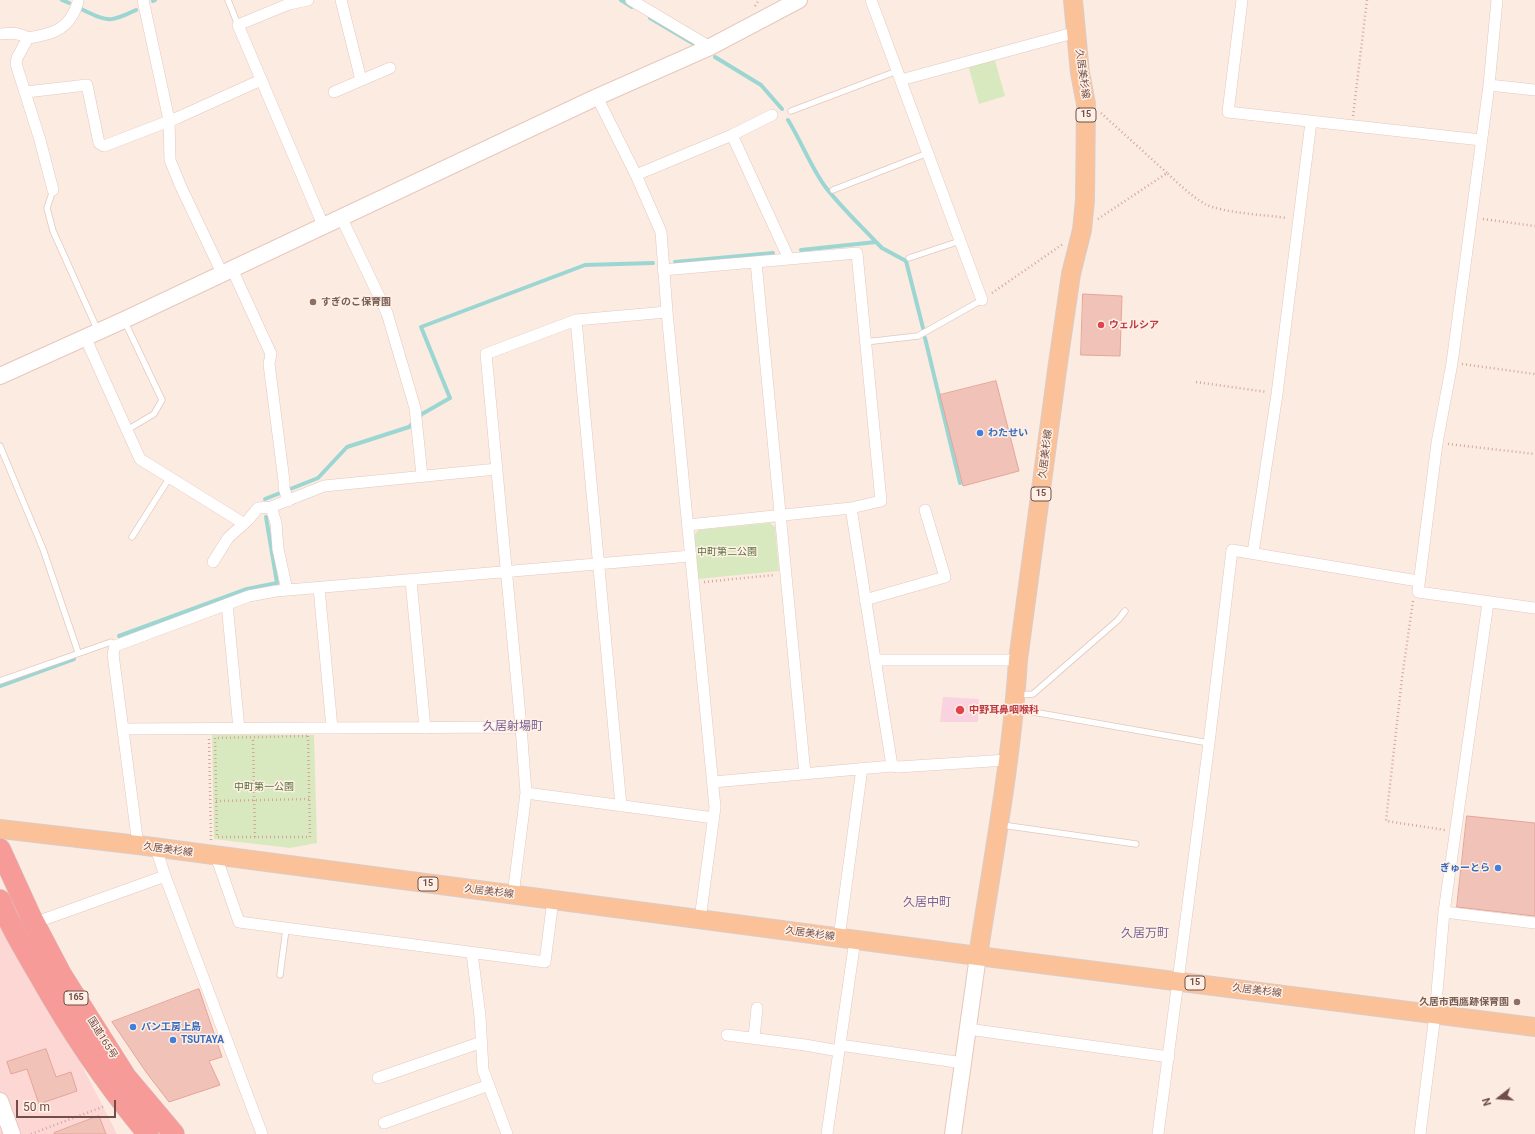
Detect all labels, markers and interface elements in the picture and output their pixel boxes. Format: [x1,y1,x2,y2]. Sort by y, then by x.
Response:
street label: 久居美杉線 [1073,48,1091,100]
road number: 15 [1076,108,1096,122]
place label: すぎのこ保育園 [321,296,391,308]
marker: すぎのこ保育園 [308,297,318,307]
place label: ウェルシア [1109,319,1159,331]
marker: ウェルシア [1096,320,1106,330]
place label: わたせい [988,427,1028,439]
marker: わたせい [975,428,985,438]
street label: 久居美杉線 [1037,428,1055,480]
road number: 15 [1031,487,1051,501]
park label: 中町第二公園 [697,546,757,558]
marker: 中野耳鼻咽喉科 [954,704,966,716]
place label: 中野耳鼻咽喉科 [969,704,1039,716]
district label: 久居射場町 [483,720,543,734]
park label: 中町第一公園 [234,781,294,793]
street label: 久居美杉線 [142,841,194,859]
place label: ぎゅーとら [1440,862,1490,874]
marker: ぎゅーとら [1493,863,1503,873]
road number: 15 [418,877,438,891]
street label: 久居美杉線 [463,883,515,901]
district label: 久居中町 [903,896,951,910]
street label: 久居美杉線 [784,925,836,943]
district label: 久居万町 [1121,927,1169,941]
road number: 15 [1185,976,1205,990]
street label: 久居美杉線 [1231,982,1283,1000]
road number: 165 [64,991,88,1005]
place label: 久居市西鷹跡保育園 [1419,996,1509,1008]
marker: 久居市西鷹跡保育園 [1512,997,1522,1007]
street label: 国道165号 [84,1015,120,1061]
place label: パン工房上島 [141,1021,201,1033]
marker: パン工房上島 [128,1022,138,1032]
place label: TSUTAYA [181,1034,224,1046]
marker: TSUTAYA [168,1035,178,1045]
north arrow [1479,1078,1519,1118]
scale bar [18,1092,118,1118]
text: N [1480,1096,1494,1107]
text: 50 m [23,1100,50,1114]

